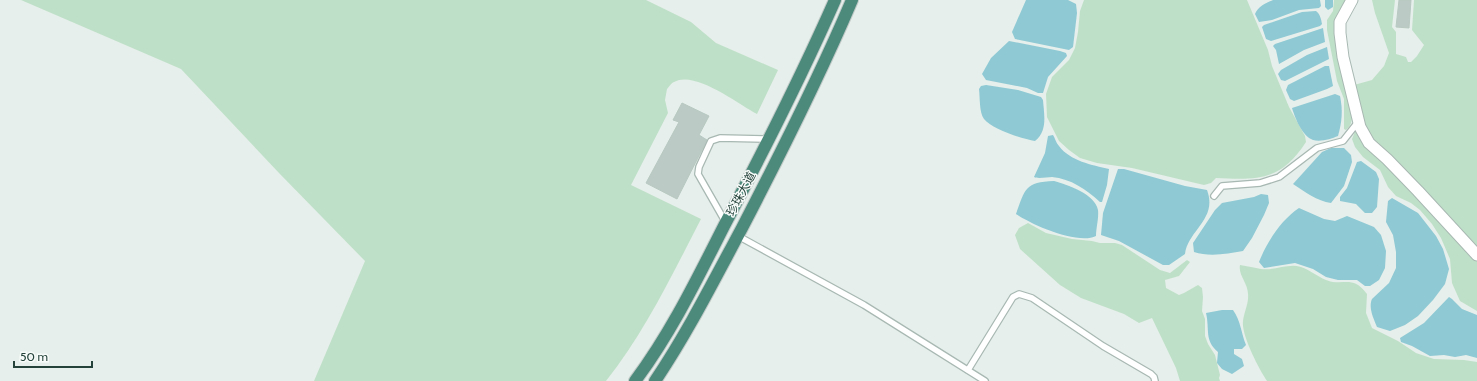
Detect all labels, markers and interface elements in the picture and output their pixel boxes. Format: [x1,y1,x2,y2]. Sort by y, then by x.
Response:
street label: 珍珠大道 [723,169,758,218]
scale bar [14,343,92,369]
text: 50 m [20,349,48,364]

